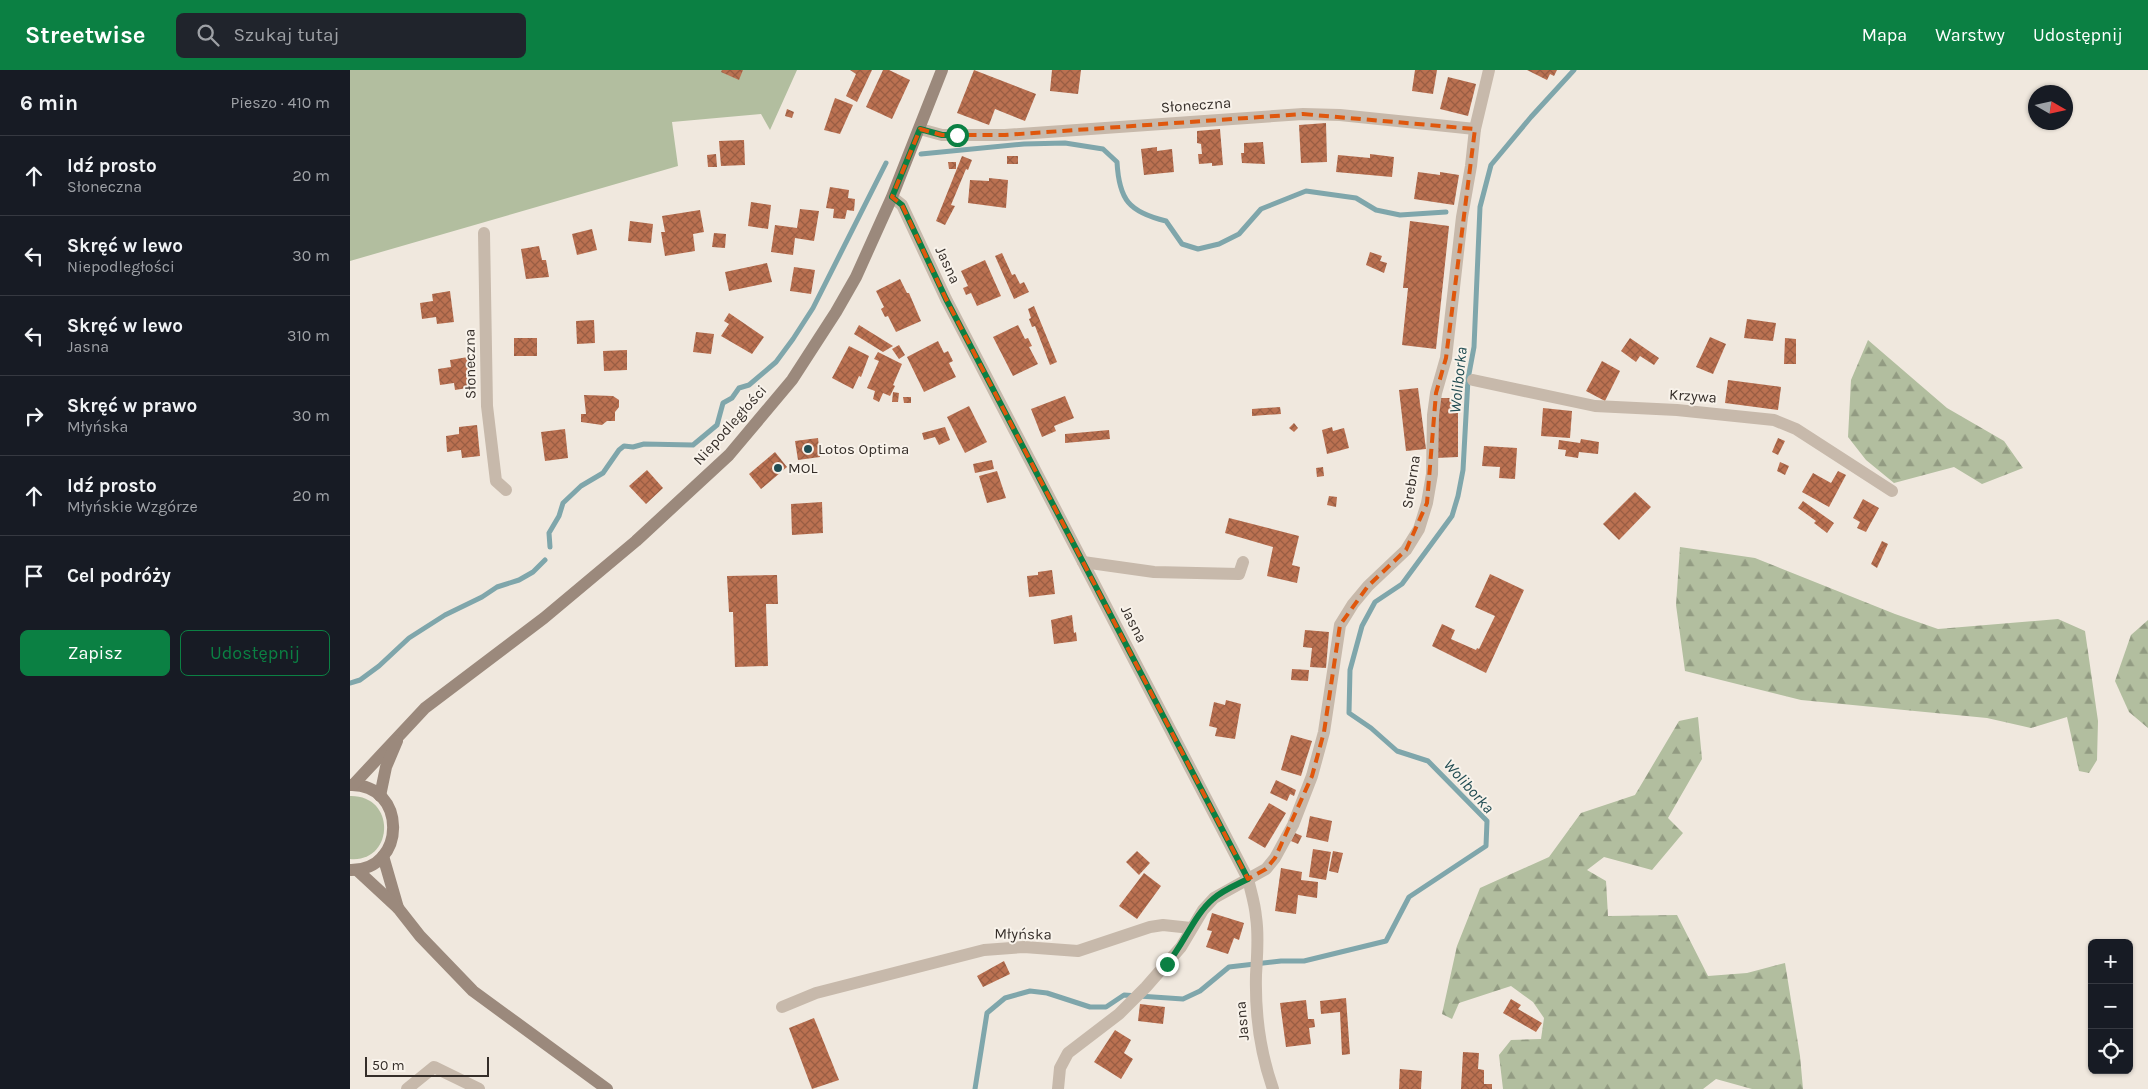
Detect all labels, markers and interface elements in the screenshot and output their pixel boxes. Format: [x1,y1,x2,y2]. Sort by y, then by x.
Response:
search box [176,13,526,58]
text: Streetwise [25,21,146,49]
icon: search [194,21,222,49]
text: Szukaj tutaj [234,24,339,46]
text: Mapa [1862,24,1907,46]
text: Warstwy [1935,24,2005,46]
text: Udostępnij [2033,24,2123,46]
north arrow [2028,85,2073,130]
text: 6 min [20,91,78,115]
text: Pieszo · 410 m [230,93,330,112]
street label: Słoneczna [1160,94,1232,116]
route start [946,124,969,147]
text: Idź prosto [67,155,157,177]
icon: ahead [20,162,48,190]
text: 20 m [292,166,330,185]
text: Słoneczna [67,177,142,196]
text: Skręć w lewo [67,235,183,257]
icon: left [20,242,48,270]
street label: Jasna [931,243,965,287]
text: 30 m [292,246,330,265]
text: Niepodległości [67,257,175,276]
text: Skręć w lewo [67,315,183,337]
icon: left [20,322,48,350]
text: 310 m [287,326,330,345]
street label: Słoneczna [460,329,480,399]
text: Jasna [67,337,109,356]
water label: Woliborka [1445,346,1471,414]
street label: Niepodległości [689,381,771,469]
street label: Krzywa [1669,385,1717,407]
text: Skręć w prawo [67,395,197,417]
icon: right [20,402,48,430]
text: 30 m [292,406,330,425]
text: Młyńska [67,417,128,436]
place label: Lotos Optima [818,440,909,458]
marker: Lotos Optima [802,443,814,455]
street label: Srebrna [1398,454,1424,510]
place label: MOL [788,459,817,477]
marker: MOL [772,462,784,474]
text: Idź prosto [67,475,157,497]
icon: ahead [20,482,48,510]
text: 20 m [292,486,330,505]
text: Młyńskie Wzgórze [67,497,198,516]
icon: arrive [20,562,48,590]
text: Cel podróży [67,565,171,587]
street label: Jasna [1117,602,1151,646]
button: Zapisz [20,630,170,676]
button: Udostępnij [180,630,330,676]
water label: Woliborka [1440,755,1498,817]
street label: Młyńska [994,924,1052,944]
map controls [2088,939,2133,1074]
button: + [2088,939,2133,984]
route end [1156,953,1179,976]
button: − [2088,984,2133,1029]
street label: Jasna [1231,1001,1253,1041]
button: locate [2088,1029,2133,1074]
scale bar [365,1054,489,1077]
text: 50 m [372,1057,405,1074]

